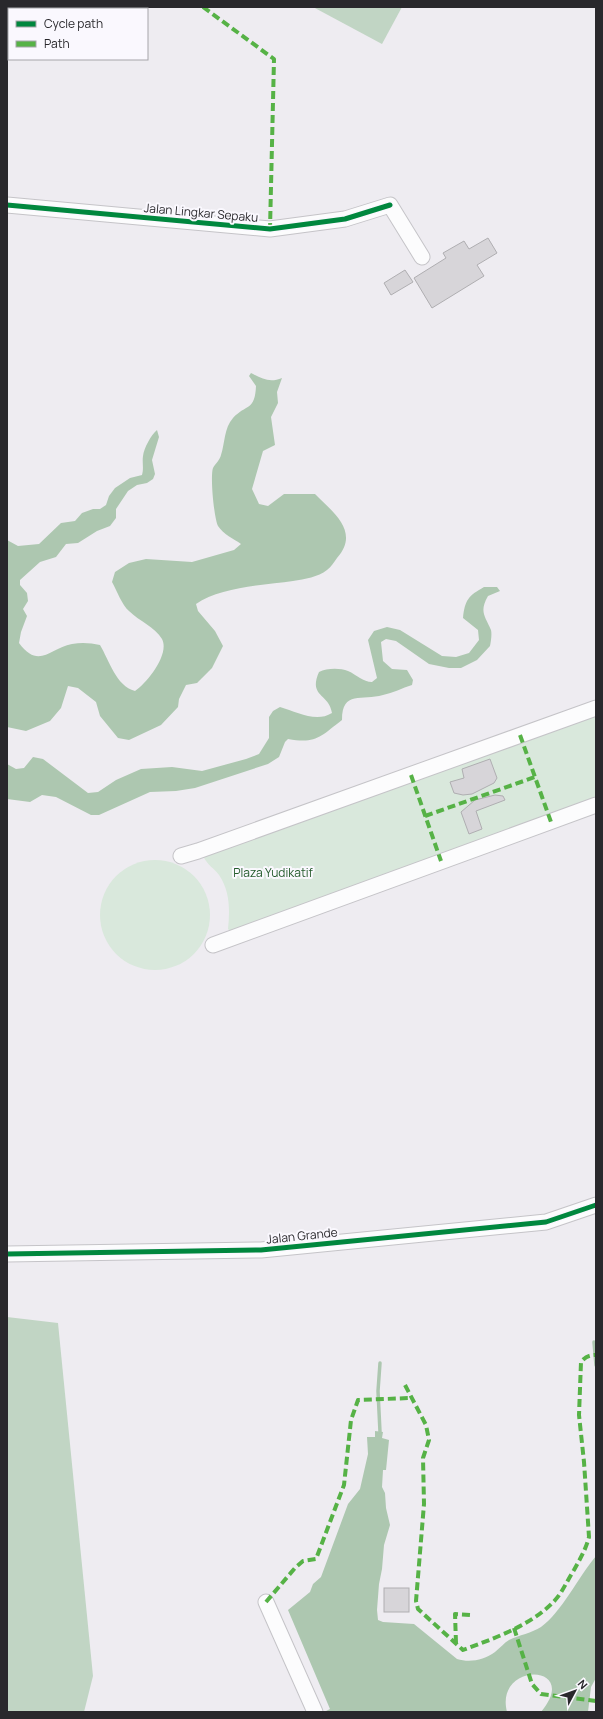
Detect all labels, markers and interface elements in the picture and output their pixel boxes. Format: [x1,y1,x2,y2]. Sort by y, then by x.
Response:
legend [8,8,148,60]
text: Cycle path [44,15,103,32]
text: Path [44,35,70,52]
street label: Jalan Lingkar Sepaku [143,199,259,226]
park label: Plaza Yudikatif [233,864,313,881]
street label: Jalan Grande [265,1223,338,1248]
north arrow [555,1671,595,1711]
text: N [575,1676,591,1692]

